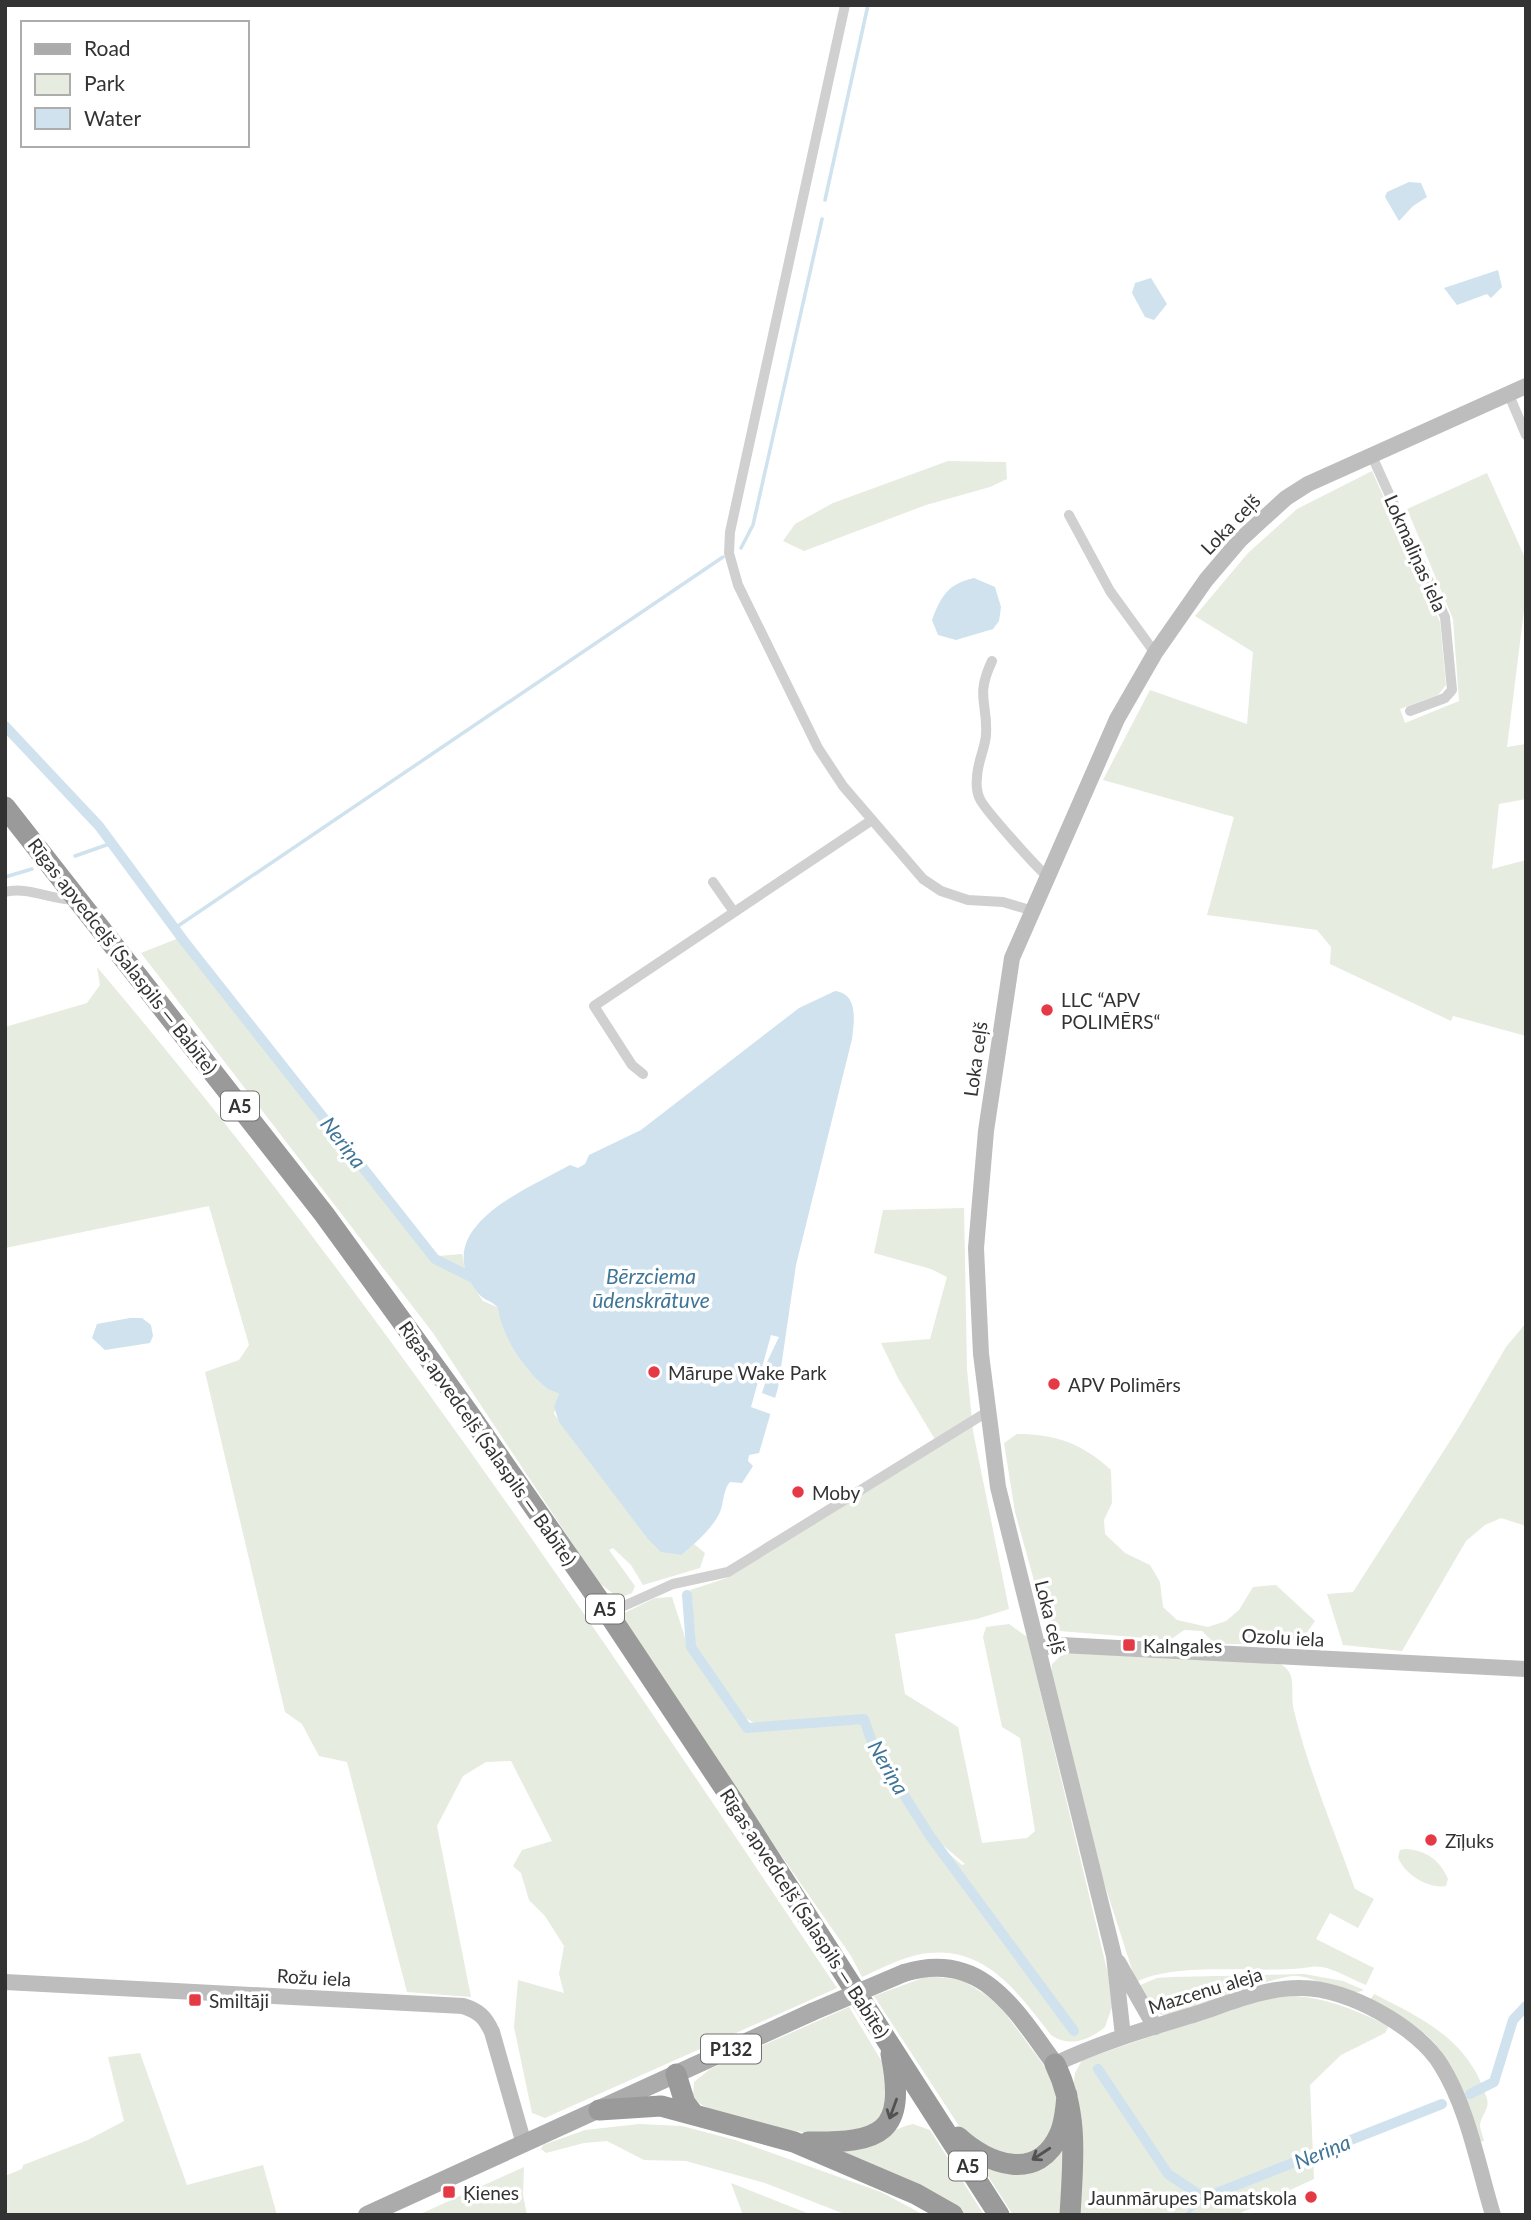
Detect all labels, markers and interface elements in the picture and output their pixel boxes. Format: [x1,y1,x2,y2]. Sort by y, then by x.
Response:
legend [21,21,248,147]
text: Road [84,35,131,60]
text: Park [84,70,125,95]
text: Water [84,105,141,130]
street label: Loka ceļš [1196,489,1264,559]
street label: Lokmaliņas iela [1380,491,1452,615]
street label: Rīgas apvedceļš (Salaspils — Babīte) [24,833,222,1079]
place label: LLC “APV POLIMĒRS“ [1061,988,1161,1033]
marker: LLC “APV POLIMĒRS“ [1039,1002,1055,1018]
street label: Loka ceļš [958,1020,992,1098]
road number: A5 [221,1092,259,1120]
water label: Neriņa [316,1111,372,1173]
water label: Bērzciema ūdenskrātuve [592,1263,710,1312]
street label: Rīgas apvedceļš (Salaspils — Babīte) [395,1316,581,1570]
place label: Mārupe Wake Park [668,1361,827,1384]
marker: Mārupe Wake Park [646,1364,662,1380]
place label: APV Polimērs [1068,1373,1181,1396]
marker: APV Polimērs [1046,1376,1062,1392]
place label: Moby [812,1481,861,1504]
marker: Moby [790,1484,806,1500]
street label: Loka ceļš [1031,1578,1071,1656]
road number: A5 [586,1594,624,1624]
street label: Ozolu iela [1241,1623,1325,1651]
place label: Kalngales [1143,1634,1222,1657]
marker: Kalngales [1121,1637,1137,1653]
water label: Neriņa [864,1735,914,1799]
street label: Rīgas apvedceļš (Salaspils — Babīte) [716,1784,894,2042]
place label: Zīļuks [1445,1829,1494,1852]
marker: Zīļuks [1423,1832,1439,1848]
street label: Mazcenu aleja [1145,1962,1265,2018]
street label: Rožu iela [276,1964,352,1990]
place label: Smiltāji [209,1989,269,2012]
marker: Smiltāji [187,1992,203,2008]
road number: P132 [701,2035,761,2064]
one-way arrow [886,2097,898,2119]
water label: Neriņa [1290,2128,1354,2174]
one-way arrow [1032,2147,1051,2161]
road number: A5 [949,2152,987,2180]
place label: Ķienes [463,2181,519,2204]
marker: Ķienes [441,2184,457,2200]
place label: Jaunmārupes Pamatskola [1088,2186,1297,2209]
marker: Jaunmārupes Pamatskola [1303,2189,1319,2205]

